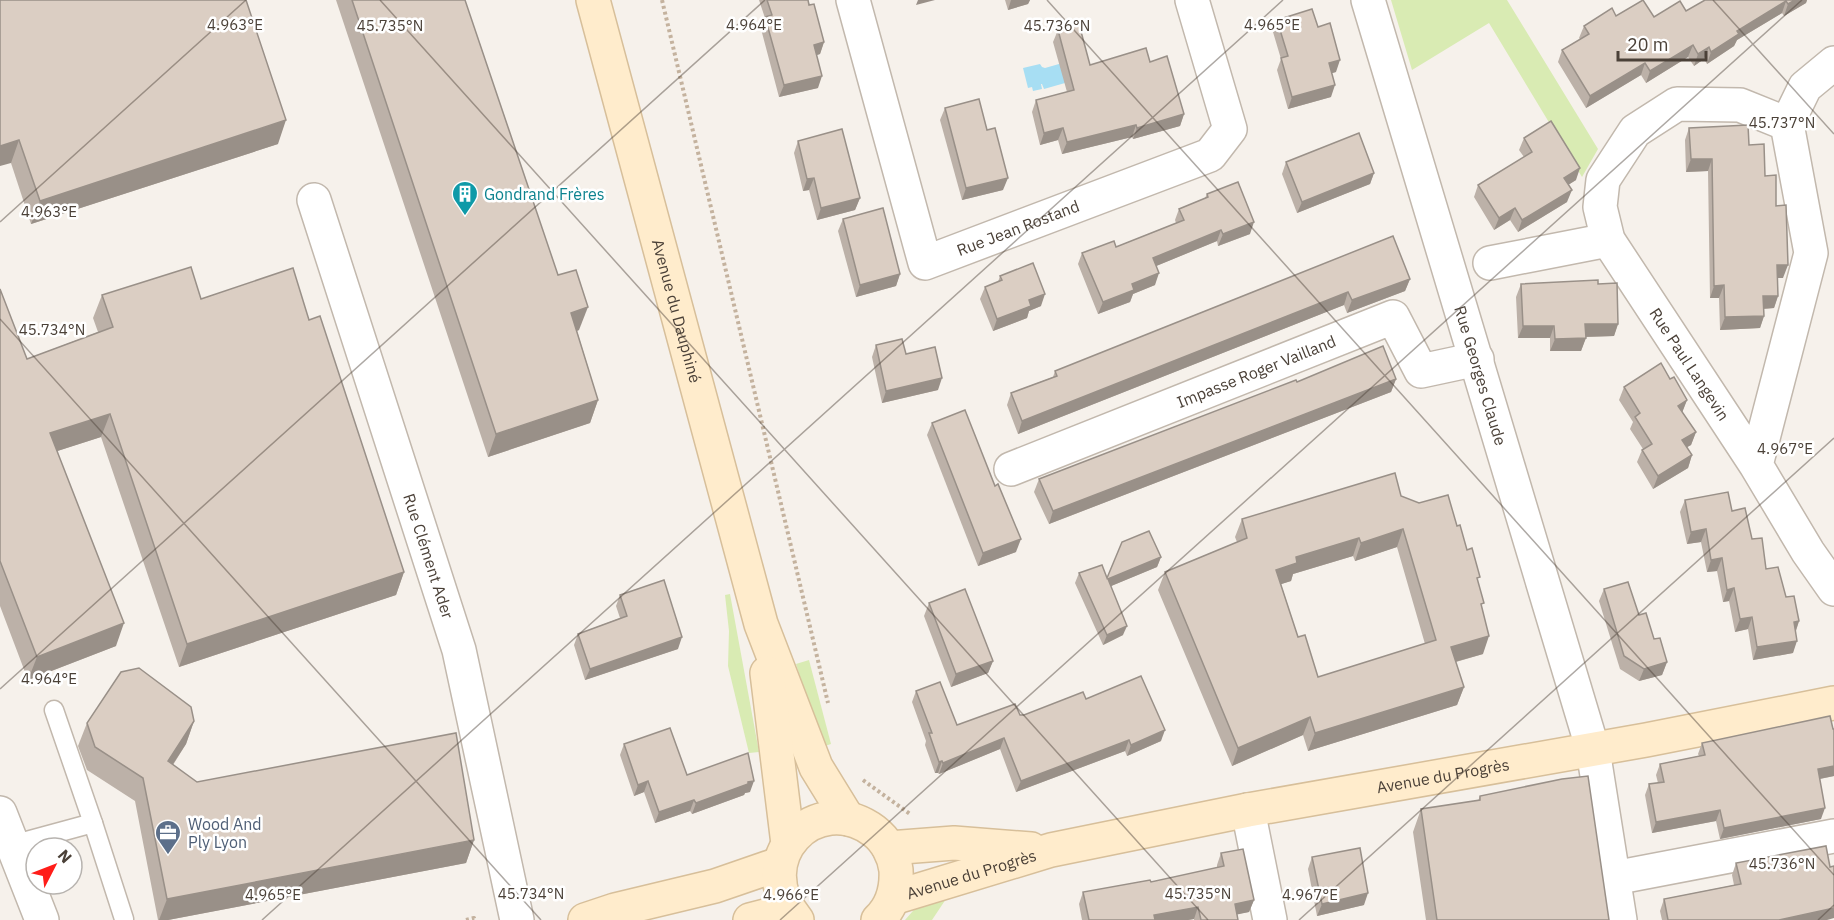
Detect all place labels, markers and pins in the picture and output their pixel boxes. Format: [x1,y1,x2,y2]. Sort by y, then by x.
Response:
building icon: Gondrand Frères [450,179,480,217]
place label: Gondrand Frères [484,184,605,204]
place label: Wood And Ply Lyon [188,814,262,852]
office icon: Wood And Ply Lyon [153,818,183,856]

